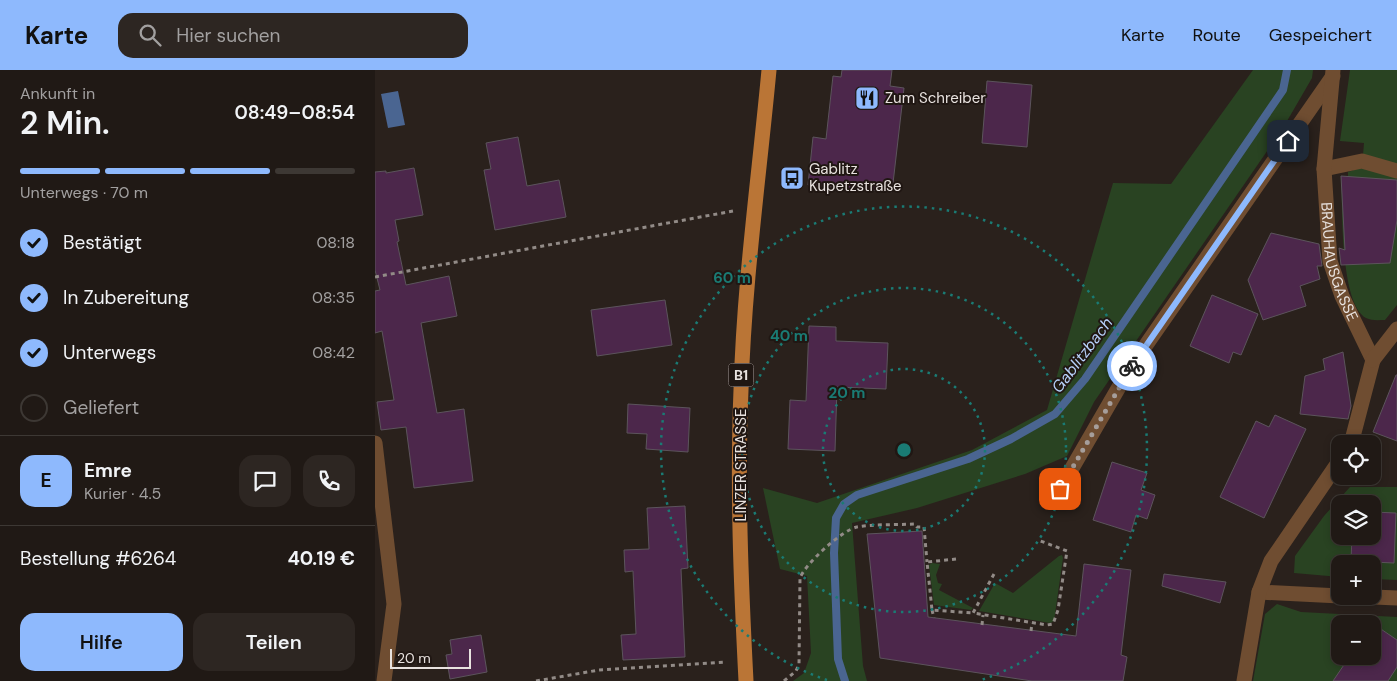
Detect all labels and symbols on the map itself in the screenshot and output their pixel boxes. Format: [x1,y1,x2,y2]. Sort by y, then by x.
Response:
restaurant icon: Zum Schreiber [854,85,880,111]
place label: Zum Schreiber [885,88,986,108]
pin [1267,120,1309,162]
place label: Gablitz Kupetzstraße [809,159,902,196]
bus stop icon: Gablitz Kupetzstraße [779,165,805,191]
street label: BRAUHAUSGASSE [1316,201,1363,324]
text: 60 m [713,268,751,288]
water label: Gablitzbach [1047,313,1117,397]
text: 40 m [770,326,808,346]
courier [1107,341,1157,391]
road number: B1 [729,364,753,386]
text: 20 m [829,383,865,403]
street label: LINZER STRASSE [731,409,751,521]
centre of rings [895,441,913,459]
pin [1039,468,1081,510]
scale bar [390,646,471,669]

